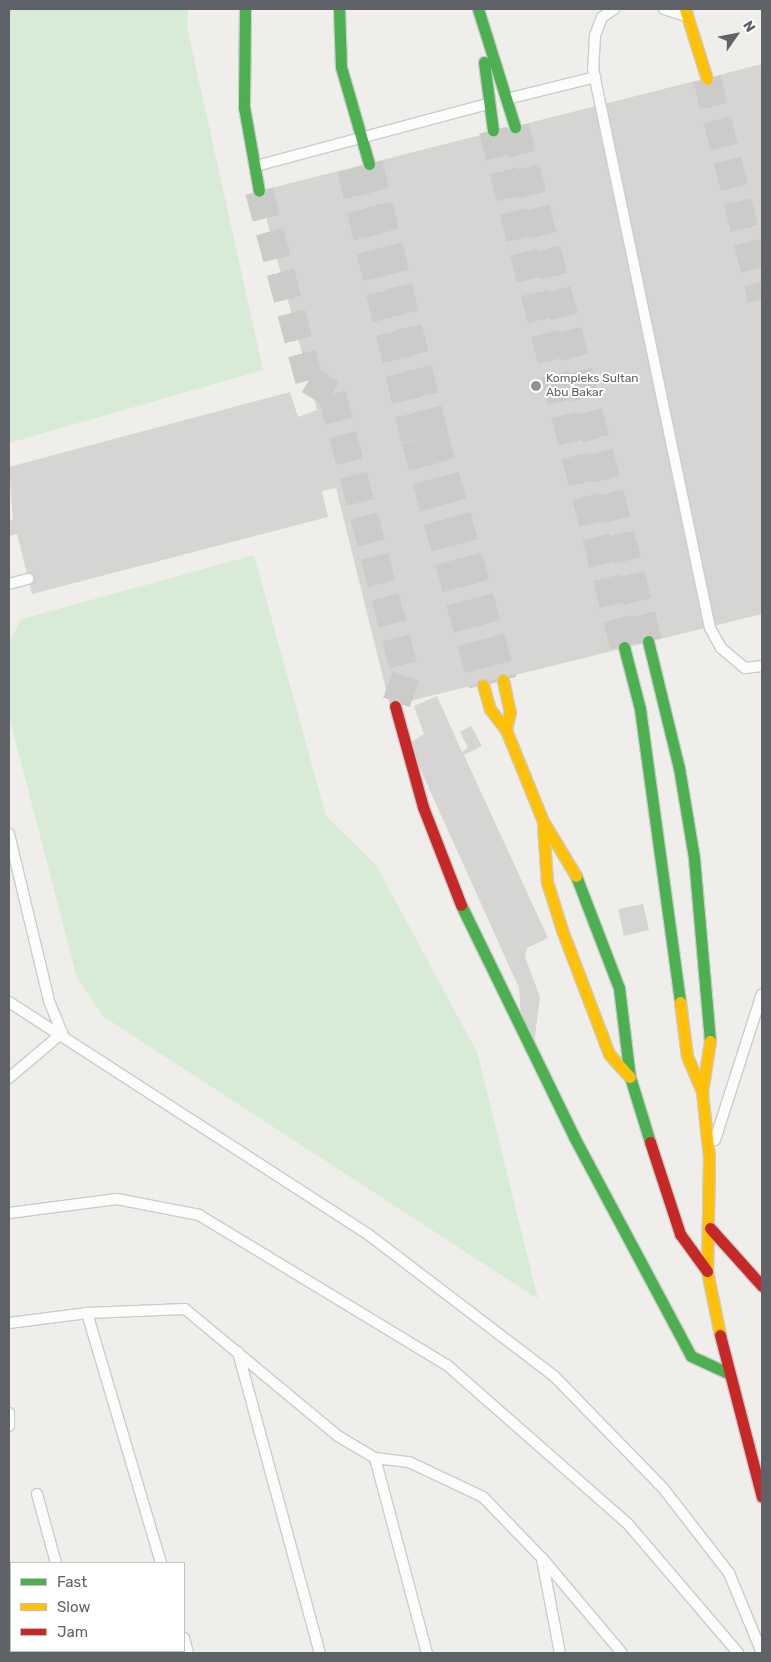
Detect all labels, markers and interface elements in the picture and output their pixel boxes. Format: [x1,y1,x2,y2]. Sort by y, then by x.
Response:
north arrow [711,10,761,60]
text: N [739,18,759,35]
place label: Kompleks Sultan Abu Bakar [546,372,639,400]
marker: Kompleks Sultan Abu Bakar [530,380,542,392]
legend [10,1562,185,1652]
text: Fast [57,1573,87,1591]
text: Slow [57,1598,90,1616]
text: Jam [57,1623,88,1641]

